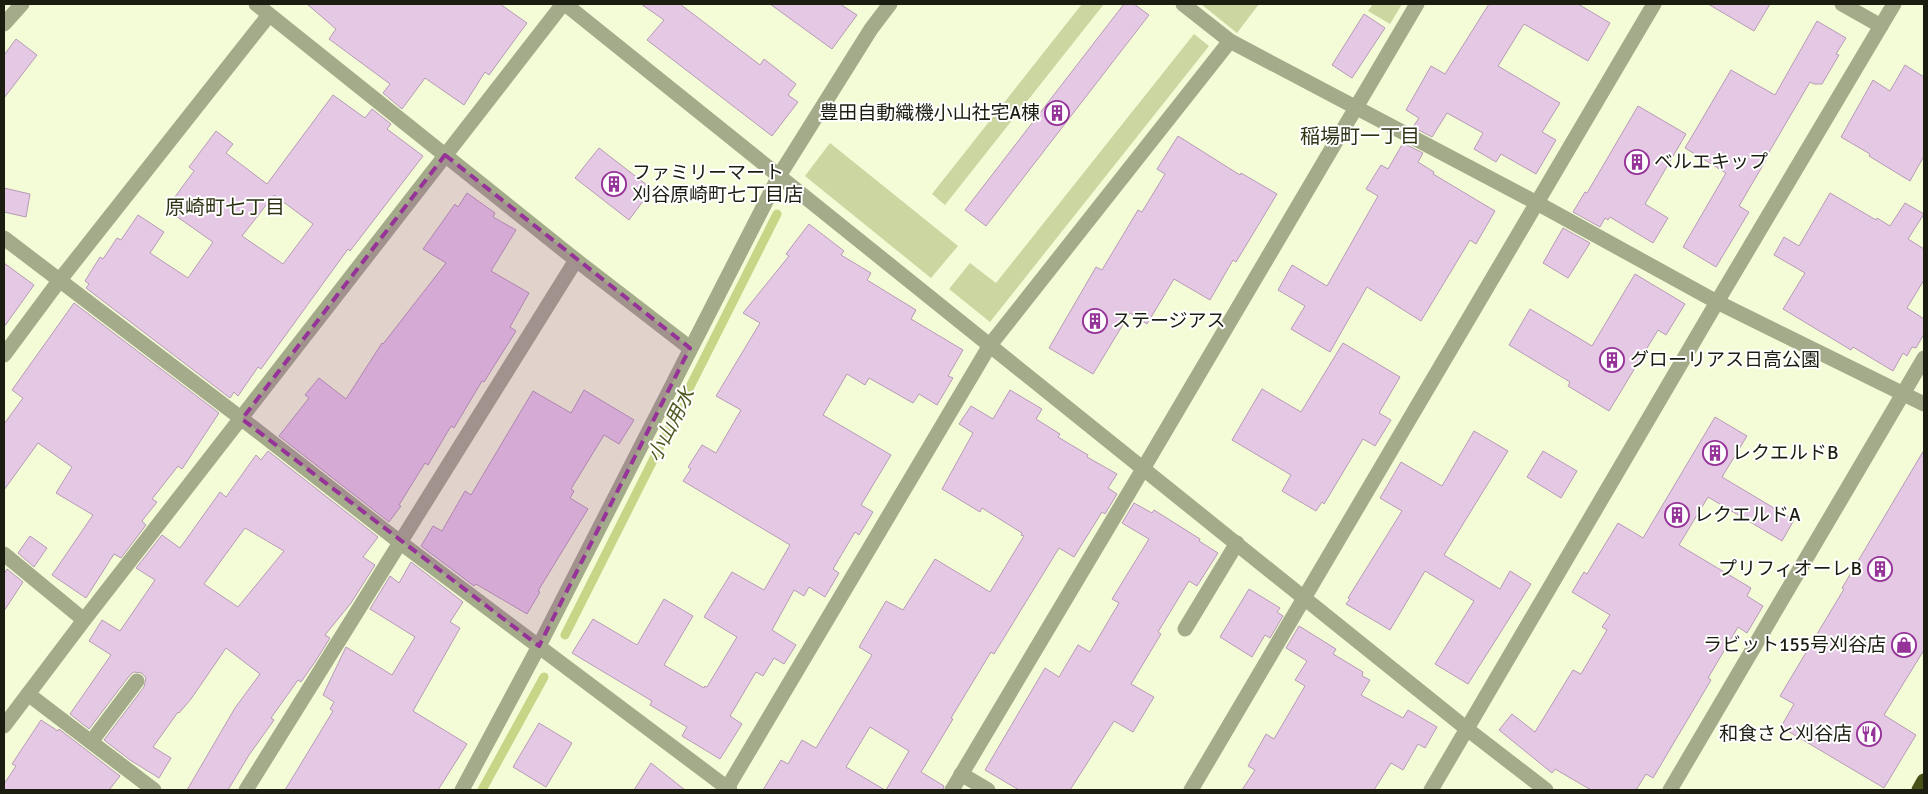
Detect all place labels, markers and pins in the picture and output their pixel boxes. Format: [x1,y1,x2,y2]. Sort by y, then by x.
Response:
building icon: 豊田自動織機小山社宅A棟 [1044,100,1070,126]
place label: 豊田自動織機小山社宅A棟 [819,101,1040,125]
building icon: ベルエキップ [1624,149,1650,175]
place label: ベルエキップ [1654,150,1768,174]
place label: ファミリーマート 刈谷原崎町七丁目店 [632,161,803,207]
building icon: ファミリーマート 刈谷原崎町七丁目店 [601,171,627,197]
building icon: ステージアス [1082,308,1108,334]
place label: ステージアス [1112,309,1226,333]
building icon: グローリアス日高公園 [1599,347,1625,373]
place label: グローリアス日高公園 [1630,348,1820,372]
building icon: レクエルドB [1702,440,1728,466]
place label: レクエルドB [1732,441,1839,465]
building icon: レクエルドA [1664,502,1690,528]
place label: レクエルドA [1694,503,1801,527]
building icon: プリフィオーレB [1867,556,1893,582]
place label: プリフィオーレB [1718,557,1862,581]
shop icon: ラビット155号刈谷店 [1891,632,1917,658]
place label: ラビット155号刈谷店 [1703,633,1886,657]
restaurant icon: 和食さと刈谷店 [1856,721,1882,747]
place label: 和食さと刈谷店 [1719,722,1852,746]

